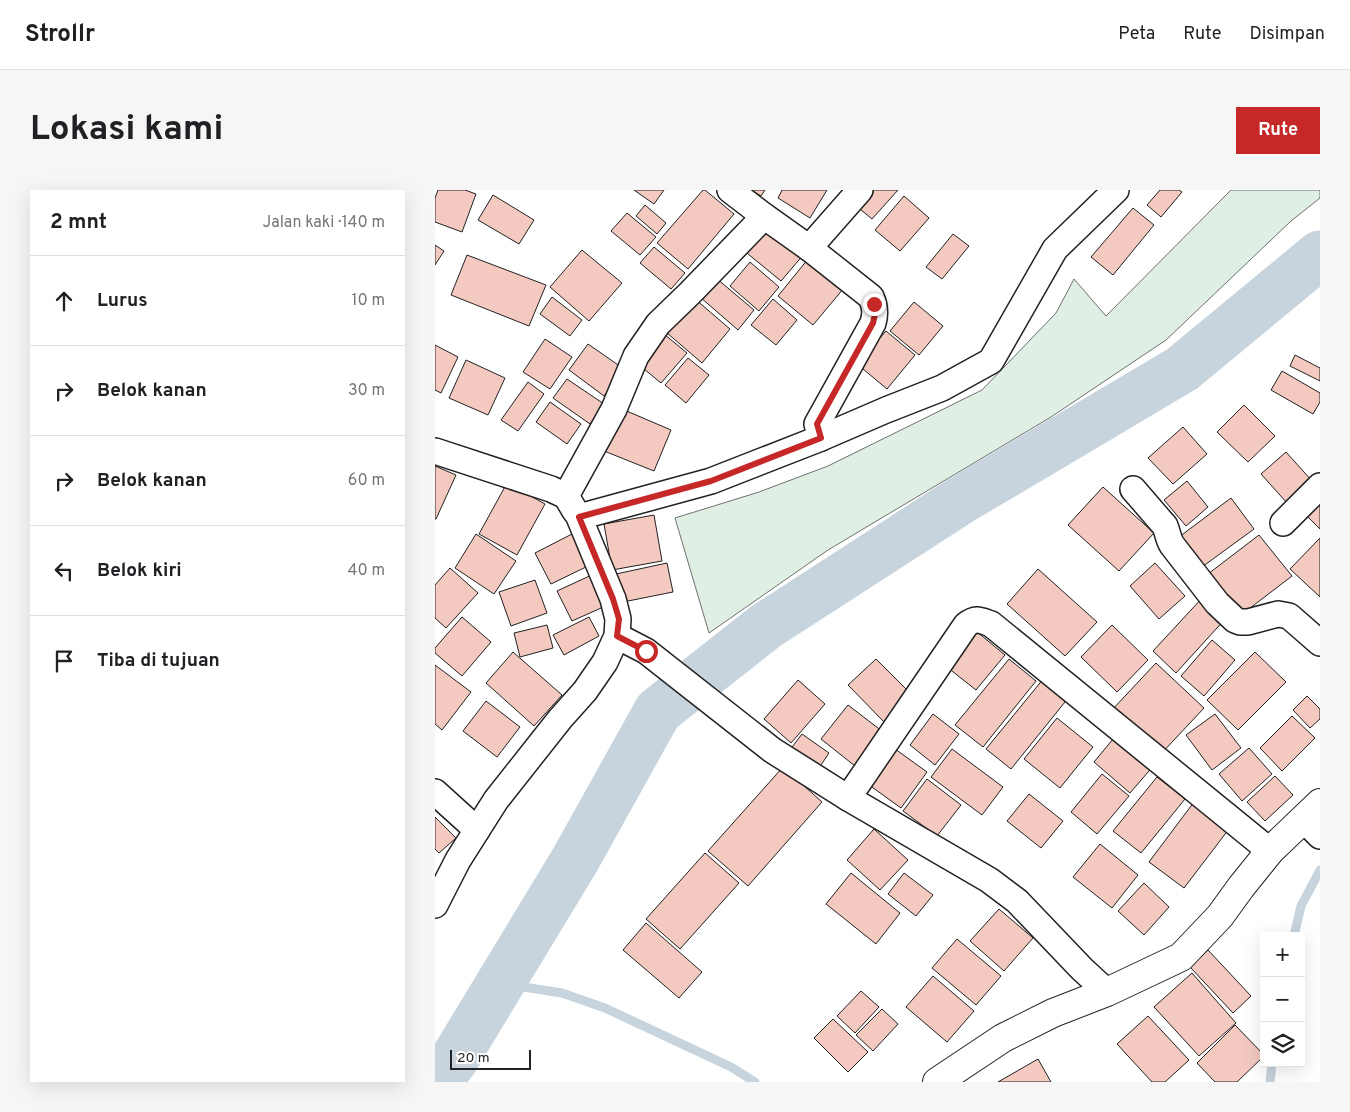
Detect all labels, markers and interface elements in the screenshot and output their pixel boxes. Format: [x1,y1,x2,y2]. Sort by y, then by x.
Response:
text: Strollr [25,20,95,50]
text: Peta [1118,23,1155,46]
text: Rute [1183,23,1221,46]
text: Disimpan [1249,23,1325,46]
button: Rute [1236,107,1320,154]
text: Lokasi kami [30,108,223,152]
text: 2 mnt [50,209,107,236]
text: Jalan kaki · 140 m [263,213,385,233]
icon: ahead [50,287,78,315]
text: Lurus [97,289,148,313]
text: 10 m [351,291,385,311]
route end [863,293,886,316]
icon: right [50,377,78,405]
text: Belok kanan [97,379,207,403]
text: 30 m [348,381,385,401]
icon: right [50,467,78,495]
text: Belok kanan [97,469,207,493]
text: 60 m [348,471,385,491]
icon: left [50,557,78,585]
text: Belok kiri [97,559,182,583]
text: 40 m [347,561,385,581]
route start [635,640,658,663]
icon: arrive [50,647,78,675]
text: Tiba di tujuan [97,649,220,673]
map controls [1260,932,1305,1067]
button: + [1260,932,1305,977]
button: − [1260,977,1305,1022]
button: layers [1260,1022,1305,1067]
scale bar [450,1047,531,1070]
text: 20 m [457,1050,490,1067]

